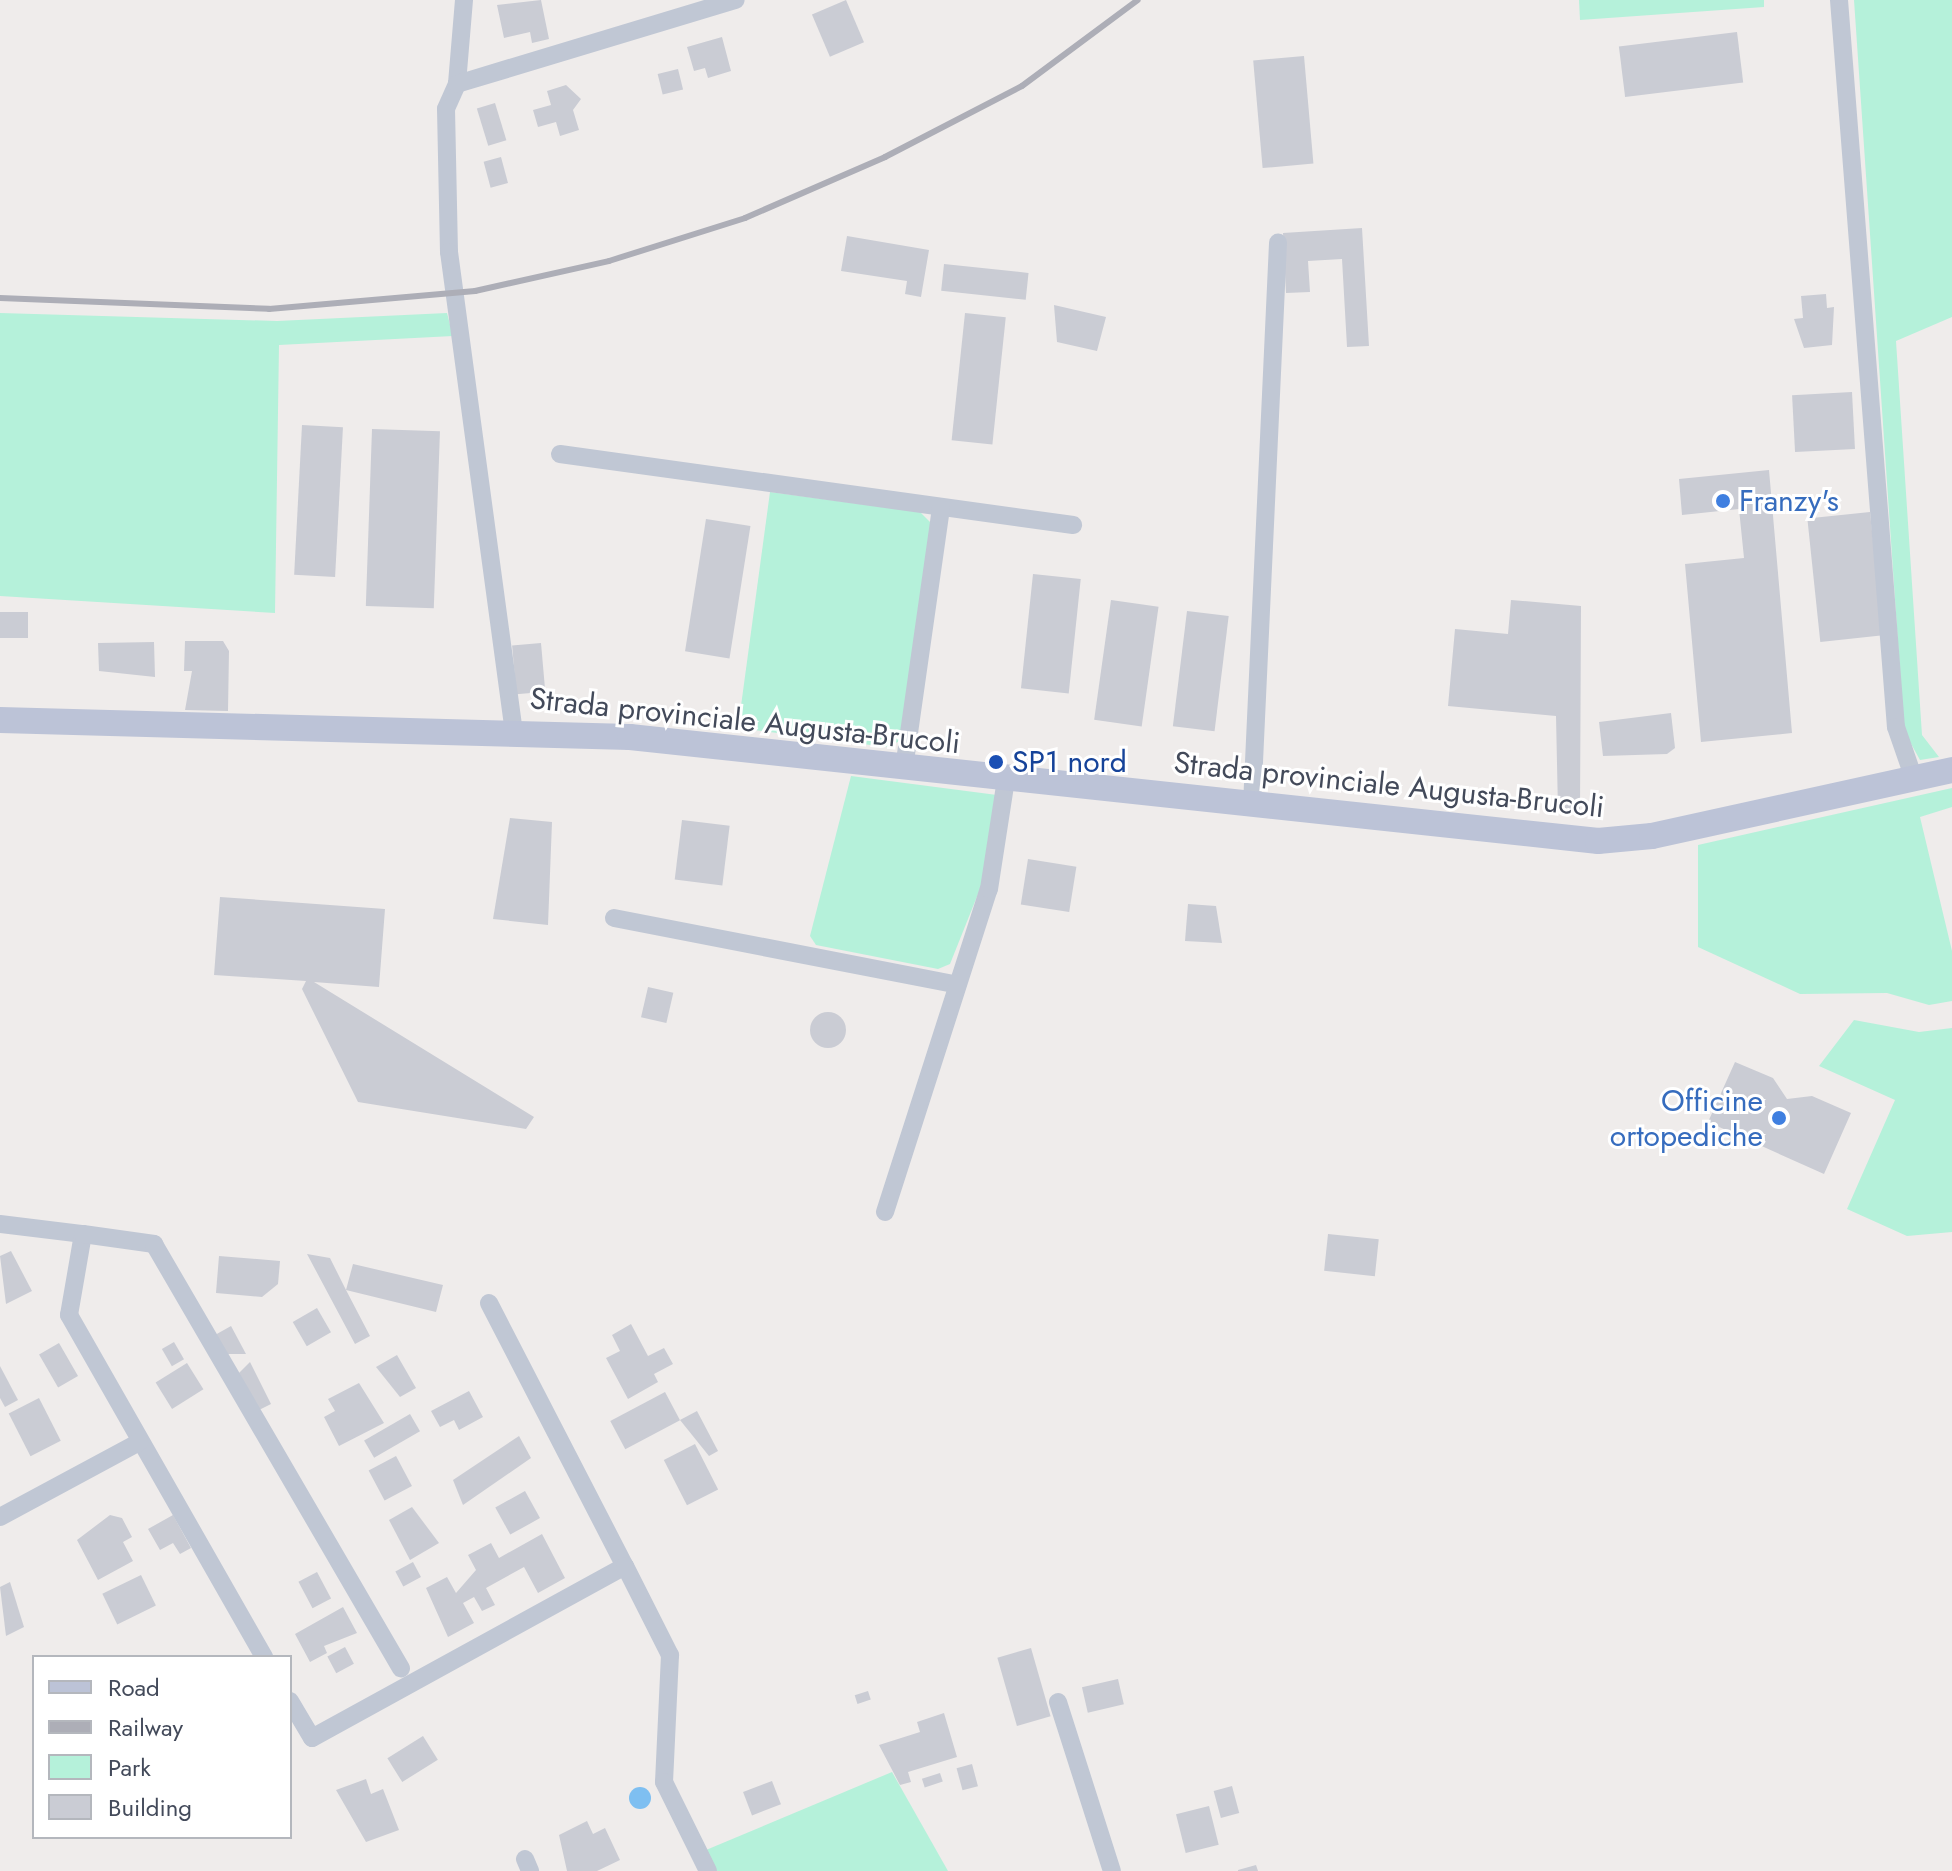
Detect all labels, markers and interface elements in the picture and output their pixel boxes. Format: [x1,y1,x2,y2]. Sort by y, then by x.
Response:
place label: Franzy's [1739,483,1839,519]
marker: Franzy's [1714,492,1732,510]
street label: Strada provinciale Augusta-Brucoli [528,680,962,762]
place label: SP1 nord [1012,744,1127,780]
street label: Strada provinciale Augusta-Brucoli [1172,744,1606,826]
marker: SP1 nord [987,753,1005,771]
place label: Officine ortopediche [1610,1083,1763,1154]
marker: Officine ortopediche [1770,1109,1788,1127]
legend [32,1655,292,1839]
text: Road [108,1670,160,1705]
text: Railway [108,1710,183,1745]
text: Park [108,1750,151,1785]
text: Building [108,1790,192,1825]

